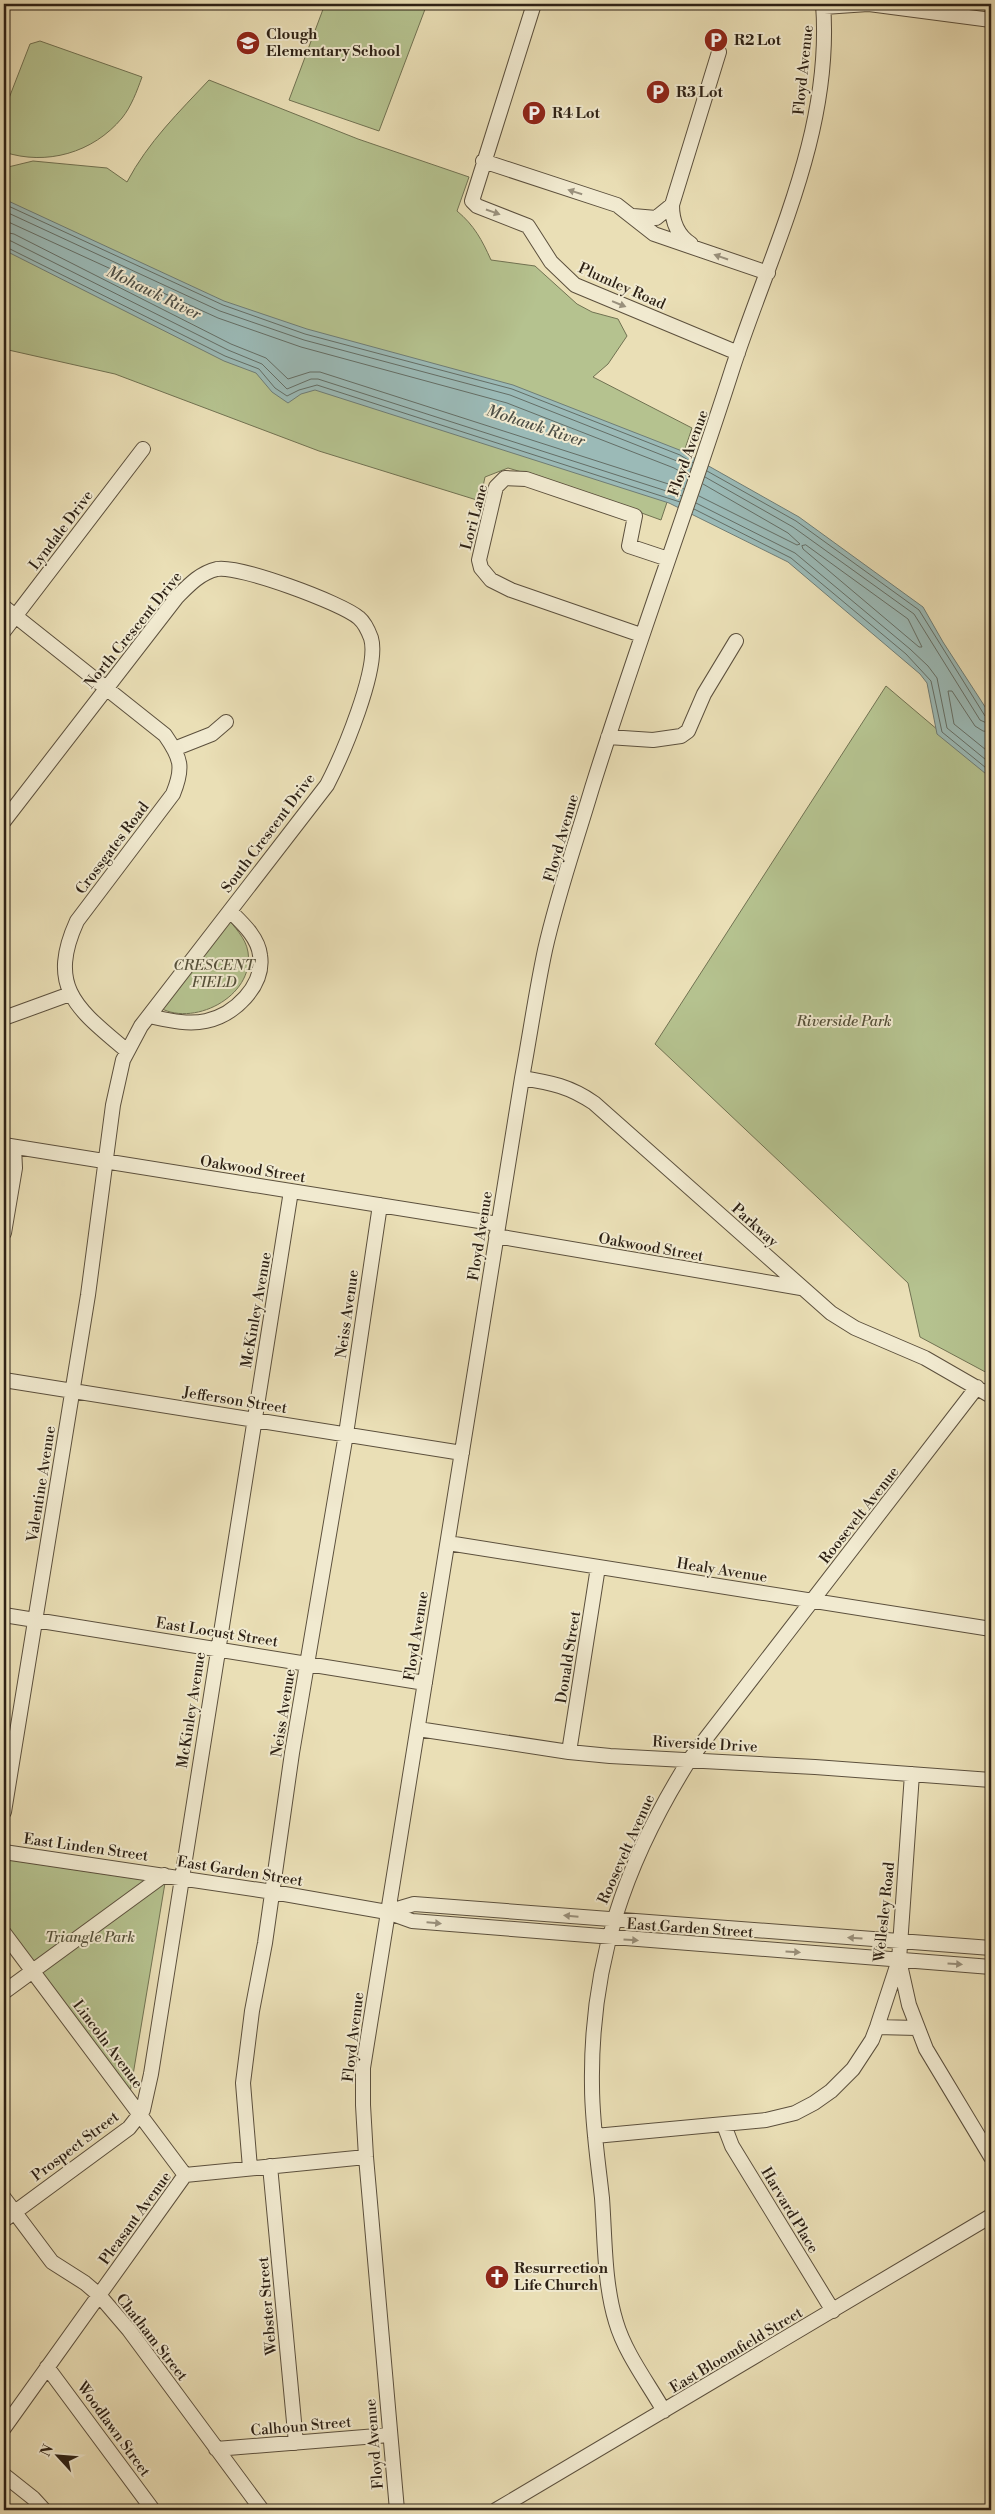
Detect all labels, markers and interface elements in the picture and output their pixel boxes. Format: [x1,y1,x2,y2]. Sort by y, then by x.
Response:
street label: Floyd Avenue [789,24,818,116]
place label: Clough Elementary School [266,25,400,61]
parking icon: R2 Lot [703,27,729,53]
school or university icon: Clough Elementary School [235,30,261,56]
place label: R2 Lot [734,31,782,50]
parking icon: R3 Lot [645,79,671,105]
place label: R3 Lot [676,83,723,102]
parking icon: R4 Lot [521,100,547,126]
place label: R4 Lot [552,104,600,123]
one-way arrow [568,187,583,195]
one-way arrow [485,209,500,216]
one-way arrow [714,253,729,260]
street label: Plumley Road [575,259,669,314]
water label: Mohawk River [103,261,205,325]
one-way arrow [612,300,626,308]
water label: Mohawk River [484,401,589,452]
street label: Floyd Avenue [664,407,713,499]
street label: Lori Lane [457,482,492,552]
street label: Lyndale Drive [25,487,98,574]
street label: North Crescent Drive [80,568,187,693]
street label: South Crescent Drive [217,770,320,897]
street label: Floyd Avenue [540,792,583,884]
street label: Crossgates Road [71,798,154,898]
park label: CRESCENT FIELD [173,956,257,992]
park label: Riverside Park [795,1012,892,1031]
street label: Oakwood Street [199,1152,308,1187]
street label: Floyd Avenue [464,1190,497,1282]
street label: Parkway [727,1199,782,1252]
street label: Oakwood Street [597,1229,706,1266]
street label: McKinley Avenue [237,1251,276,1370]
street label: Neiss Avenue [332,1269,363,1360]
street label: Jefferson Street [180,1383,289,1418]
street label: Valentine Avenue [23,1425,60,1544]
street label: Roosevelt Avenue [815,1463,903,1568]
street label: Healy Avenue [675,1554,769,1587]
street label: Floyd Avenue [400,1590,433,1682]
street label: Donald Street [552,1609,585,1705]
street label: East Locust Street [155,1613,280,1652]
street label: McKinley Avenue [173,1651,210,1770]
street label: Neiss Avenue [267,1668,300,1759]
street label: Riverside Drive [652,1732,758,1757]
street label: Roosevelt Avenue [594,1791,659,1907]
street label: East Linden Street [22,1829,150,1866]
street label: East Garden Street [176,1852,305,1891]
street label: Wellesley Road [870,1861,899,1964]
one-way arrow [563,1912,579,1920]
street label: East Garden Street [626,1915,755,1942]
one-way arrow [427,1920,443,1928]
park label: Triangle Park [45,1928,135,1947]
one-way arrow [847,1934,863,1942]
one-way arrow [623,1936,639,1944]
one-way arrow [786,1948,802,1956]
one-way arrow [948,1960,964,1968]
street label: Floyd Avenue [339,1991,368,2083]
street label: Lincoln Avenue [68,1996,147,2092]
street label: Prospect Street [28,2107,123,2185]
street label: Harvard Place [756,2164,823,2257]
street label: Pleasant Avenue [95,2168,176,2269]
street label: Webster Street [254,2255,281,2357]
place label: Resurrection Life Church [514,2259,609,2295]
church icon: Resurrection Life Church [484,2264,510,2290]
street label: Chatham Street [112,2290,192,2385]
street label: East Bloomfield Street [666,2303,807,2398]
street label: Woodlawn Street [72,2377,155,2481]
street label: Floyd Avenue [361,2398,388,2490]
street label: Calhoun Street [250,2413,353,2440]
north arrow [32,2432,82,2482]
text: N [37,2442,58,2460]

